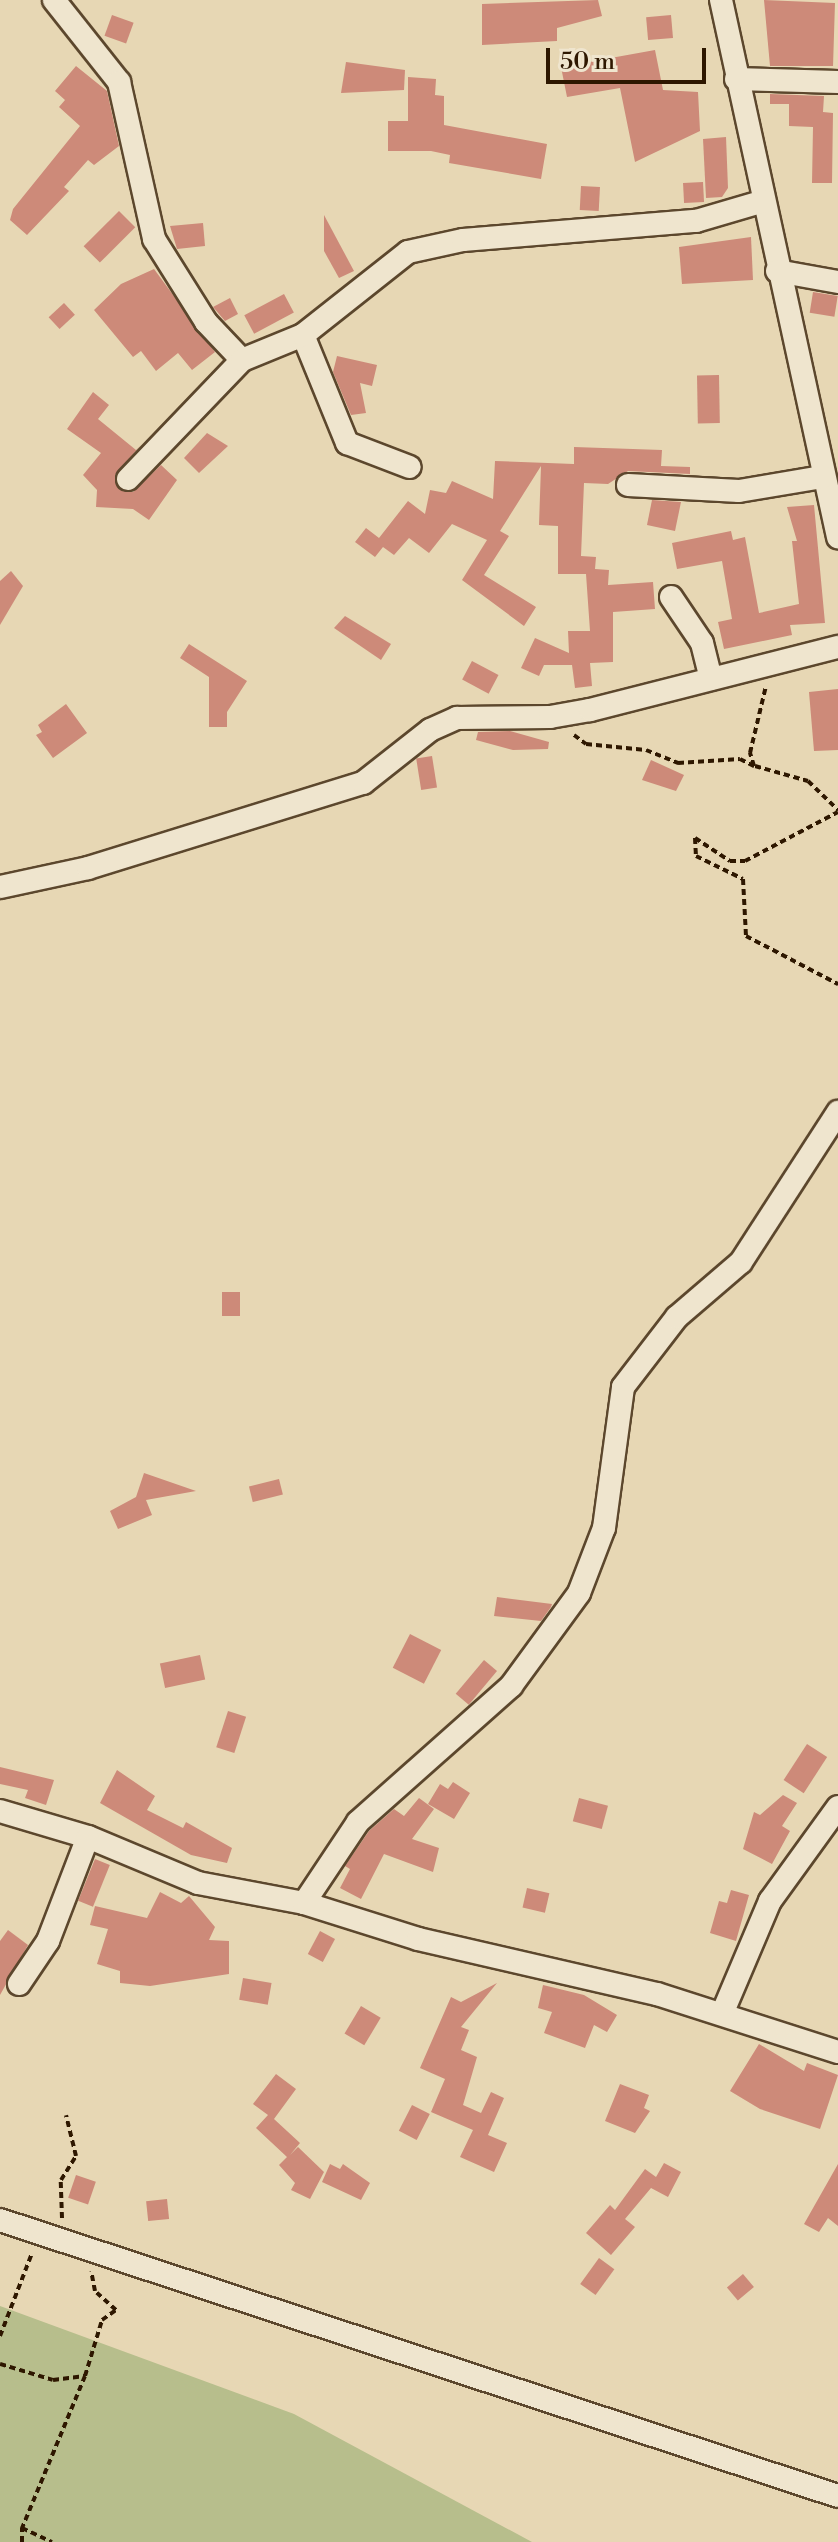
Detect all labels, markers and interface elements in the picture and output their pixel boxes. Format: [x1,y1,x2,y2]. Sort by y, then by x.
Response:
scale bar [550,32,710,82]
text: 50 m [560,47,615,77]

